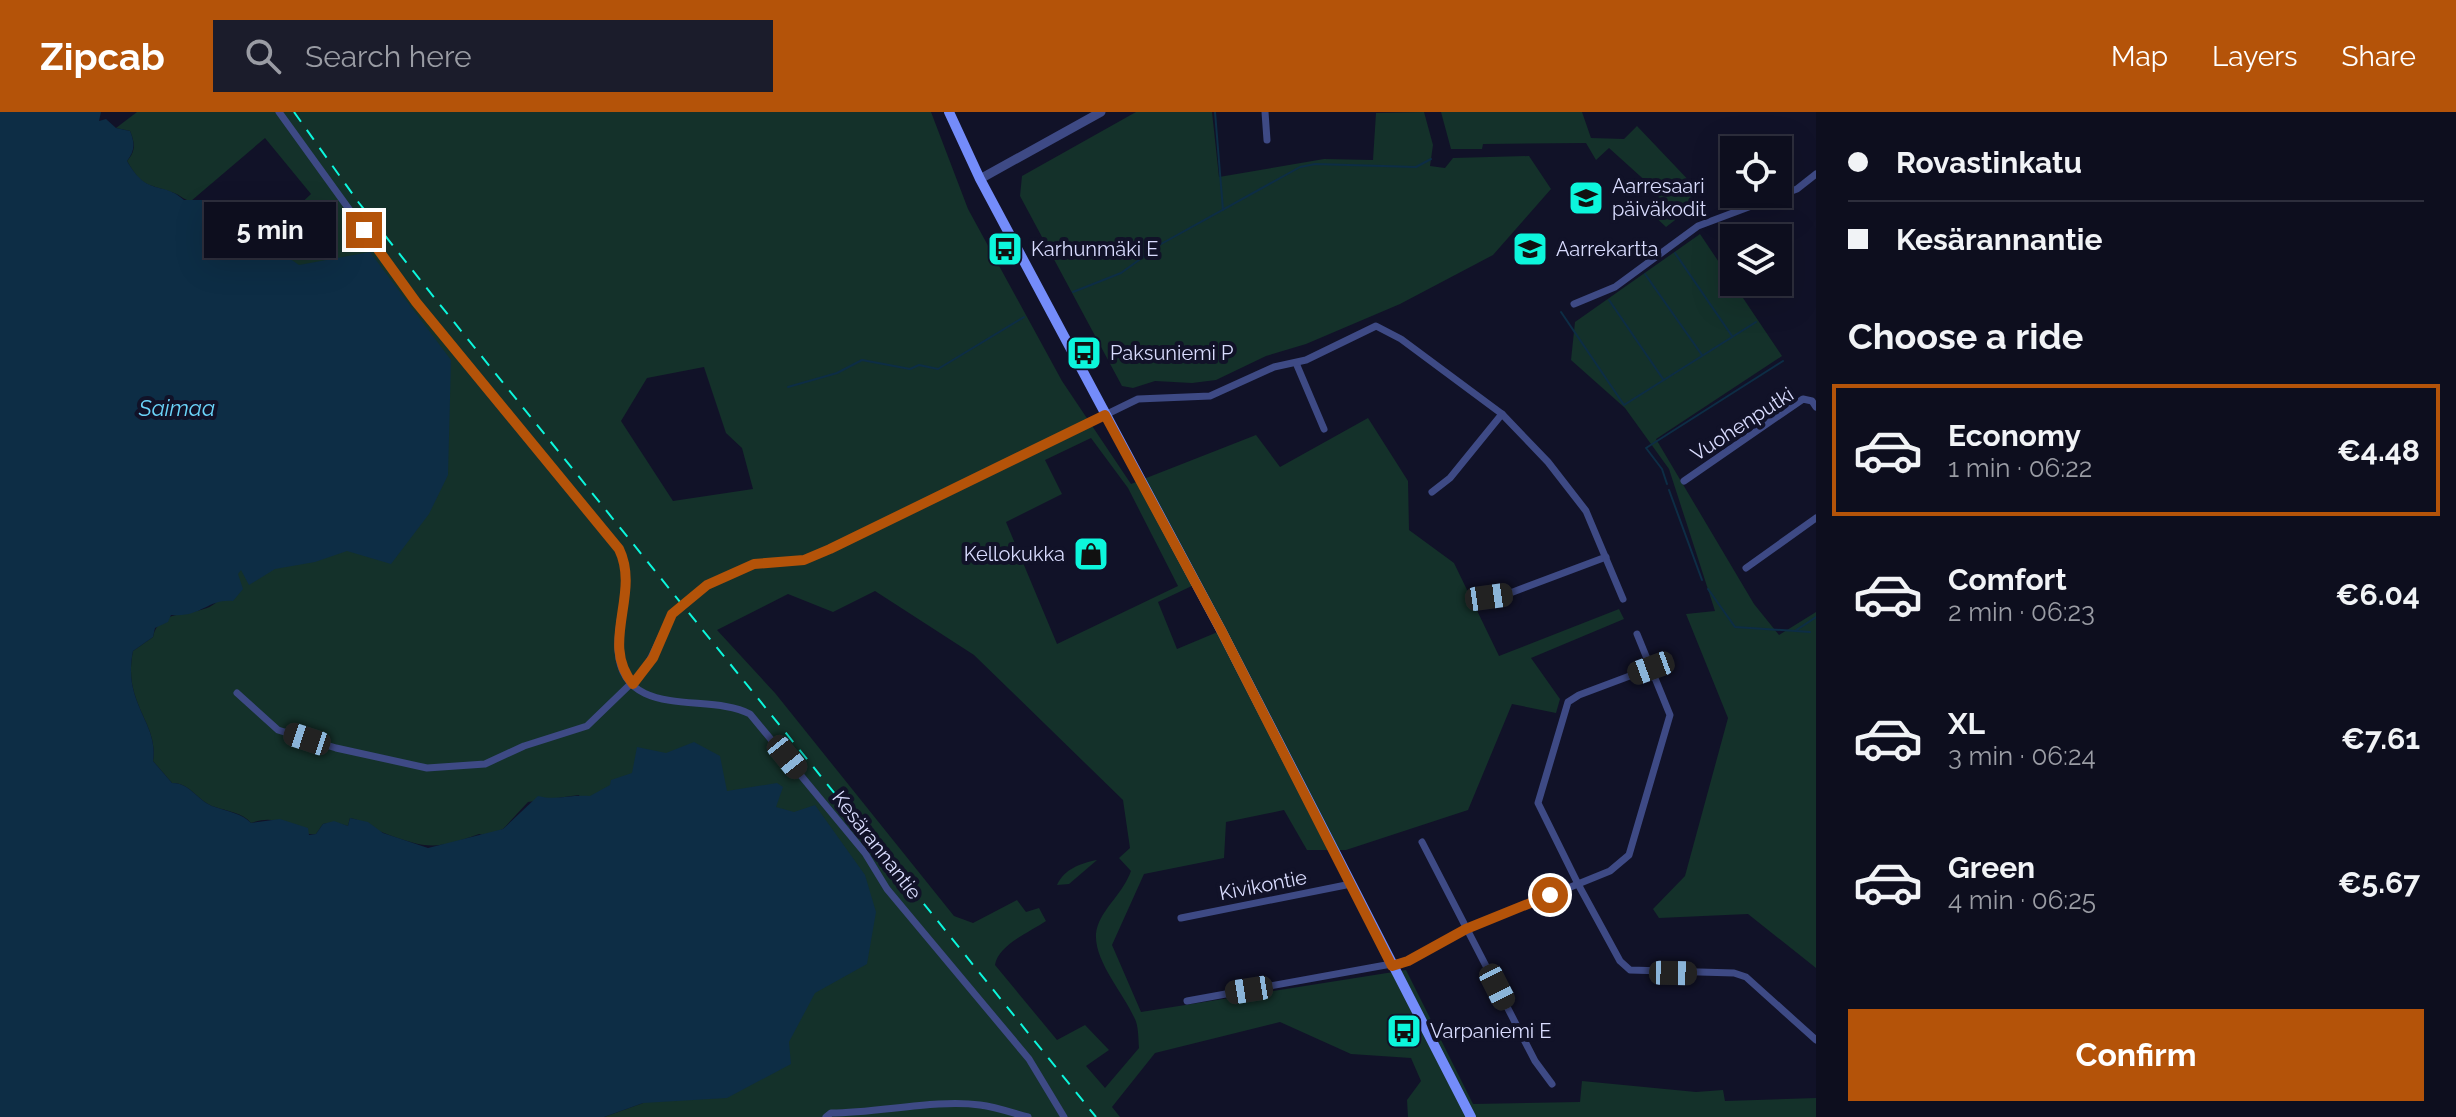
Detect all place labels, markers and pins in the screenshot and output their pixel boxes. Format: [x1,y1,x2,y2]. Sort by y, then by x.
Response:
place label: Aarresaari päiväkodit [1612,174,1707,221]
school or university icon: Aarresaari päiväkodit [1567,179,1605,217]
bus stop icon: Karhunmäki E [986,230,1024,268]
school or university icon: Aarrekartta [1511,230,1549,268]
place label: Karhunmäki E [1031,237,1159,261]
place label: Aarrekartta [1556,237,1659,261]
bus stop icon: Paksuniemi P [1065,334,1103,372]
place label: Paksuniemi P [1110,341,1233,365]
shop icon: Kellokukka [1072,535,1110,573]
place label: Kellokukka [964,542,1065,566]
bus stop icon: Varpaniemi E [1385,1012,1423,1050]
place label: Varpaniemi E [1430,1019,1551,1043]

